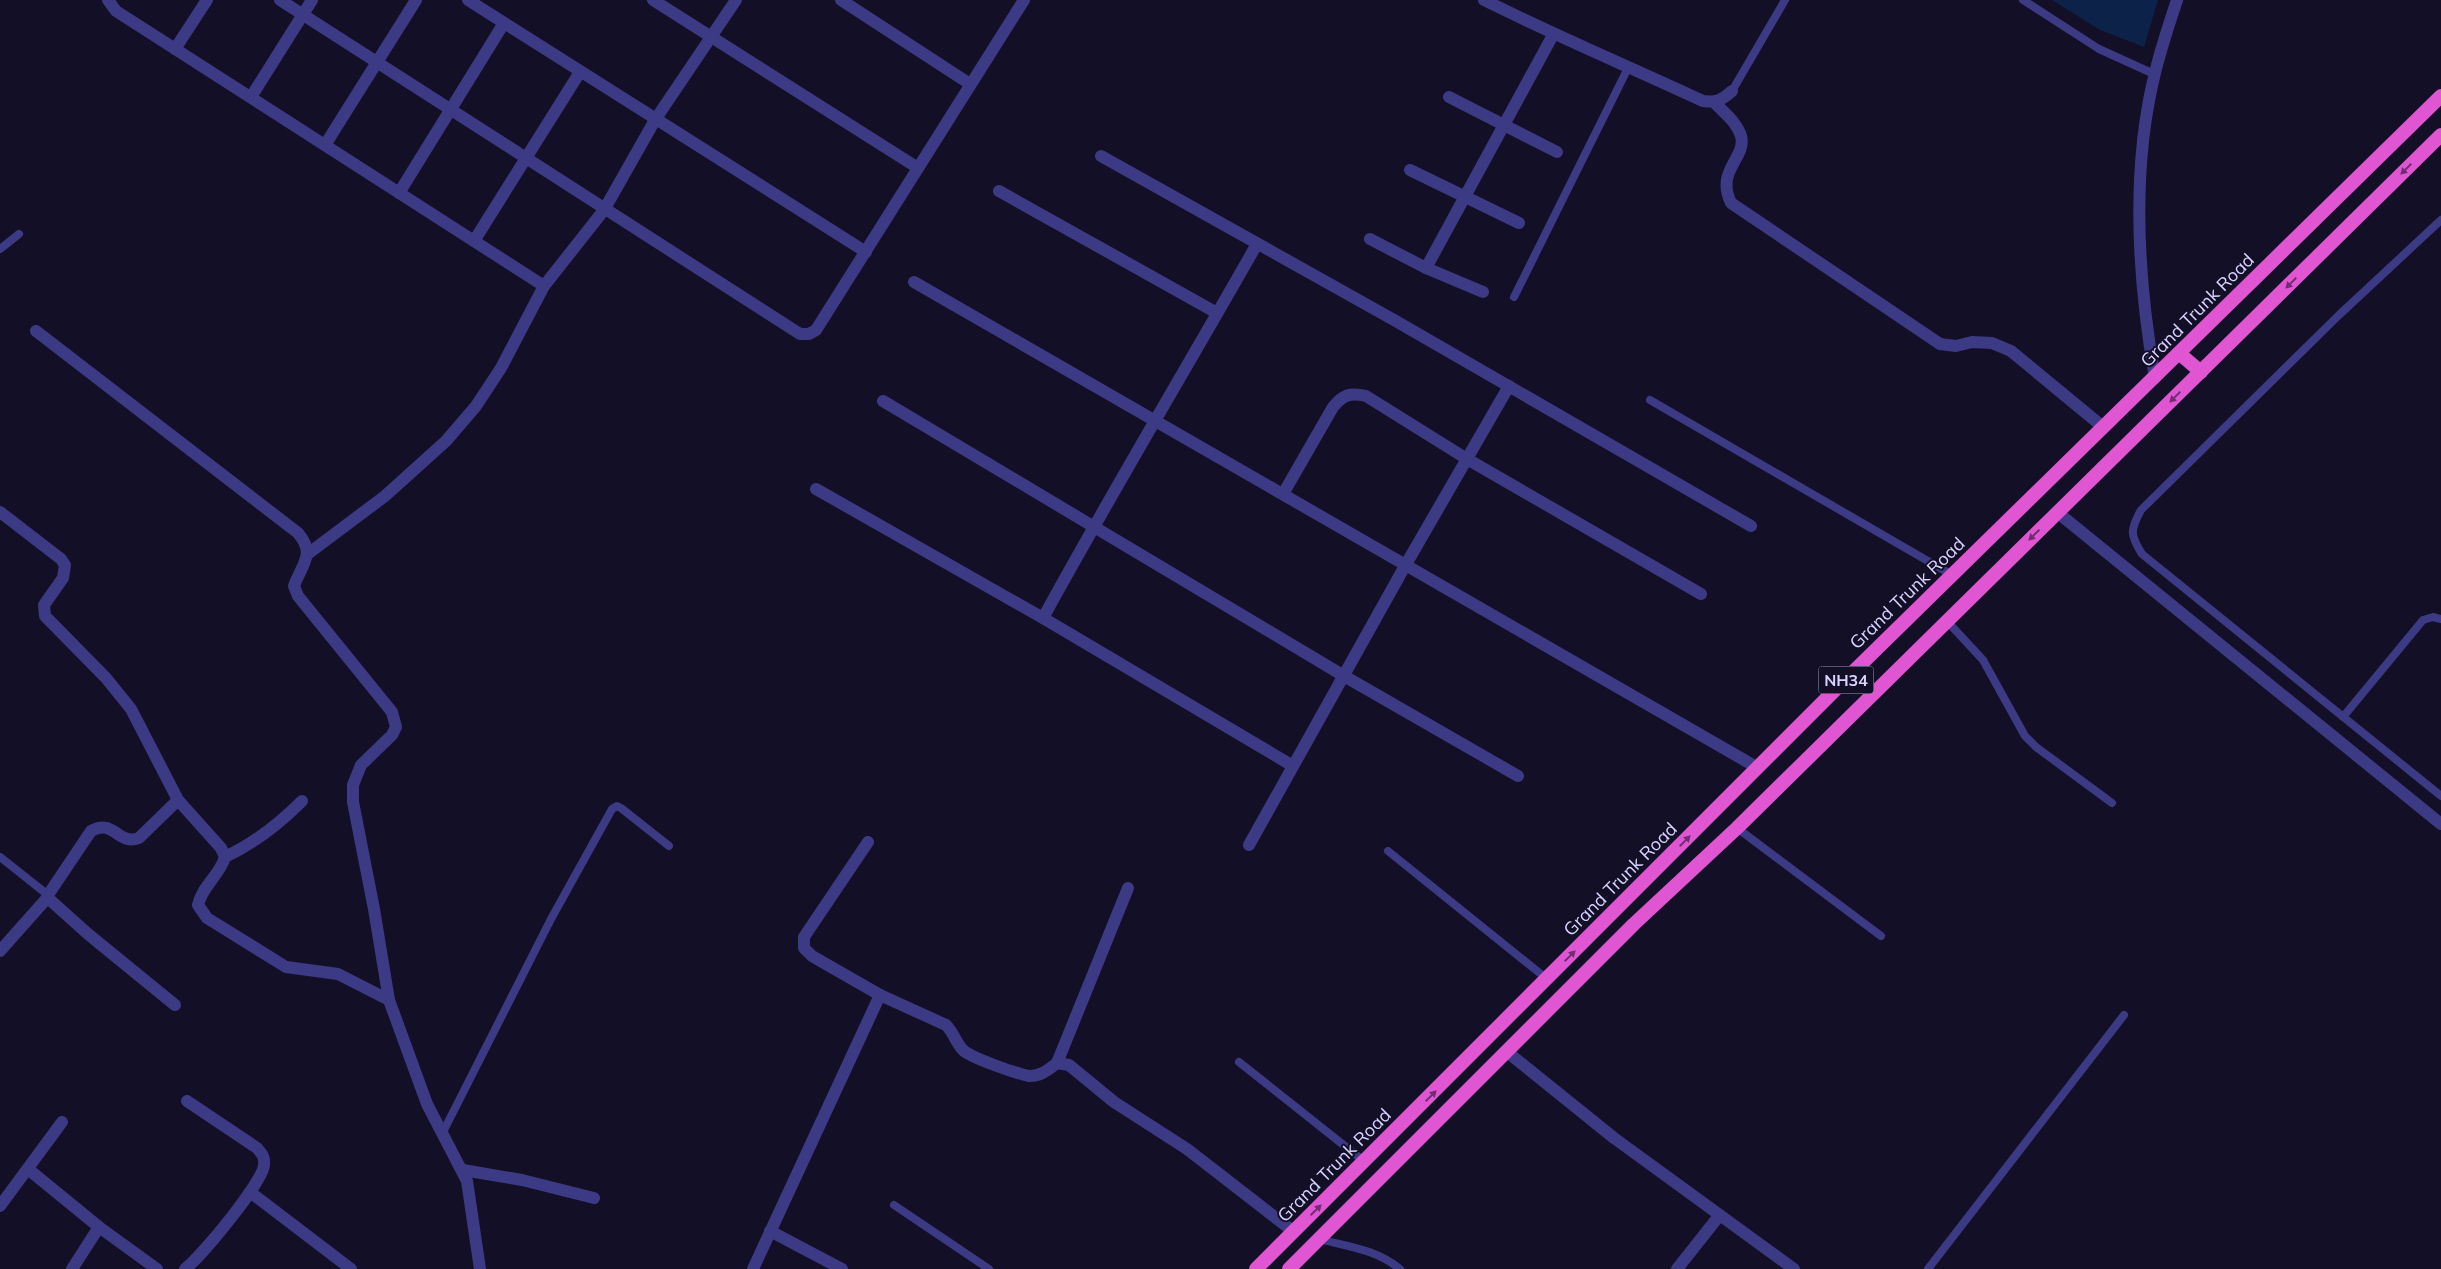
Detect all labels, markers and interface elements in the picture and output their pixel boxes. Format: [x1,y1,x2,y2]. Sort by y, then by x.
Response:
one-way arrow [2401,163,2413,175]
street label: Grand Trunk Road [2135,248,2259,372]
one-way arrow [2285,277,2297,289]
one-way arrow [2169,391,2181,403]
one-way arrow [2028,529,2040,541]
street label: Grand Trunk Road [1845,532,1969,654]
road number: NH34 [1818,666,1874,694]
street label: Grand Trunk Road [1558,817,1682,941]
one-way arrow [1679,835,1691,847]
one-way arrow [1564,950,1576,962]
one-way arrow [1425,1090,1437,1102]
street label: Grand Trunk Road [1272,1103,1396,1227]
one-way arrow [1310,1205,1322,1217]

